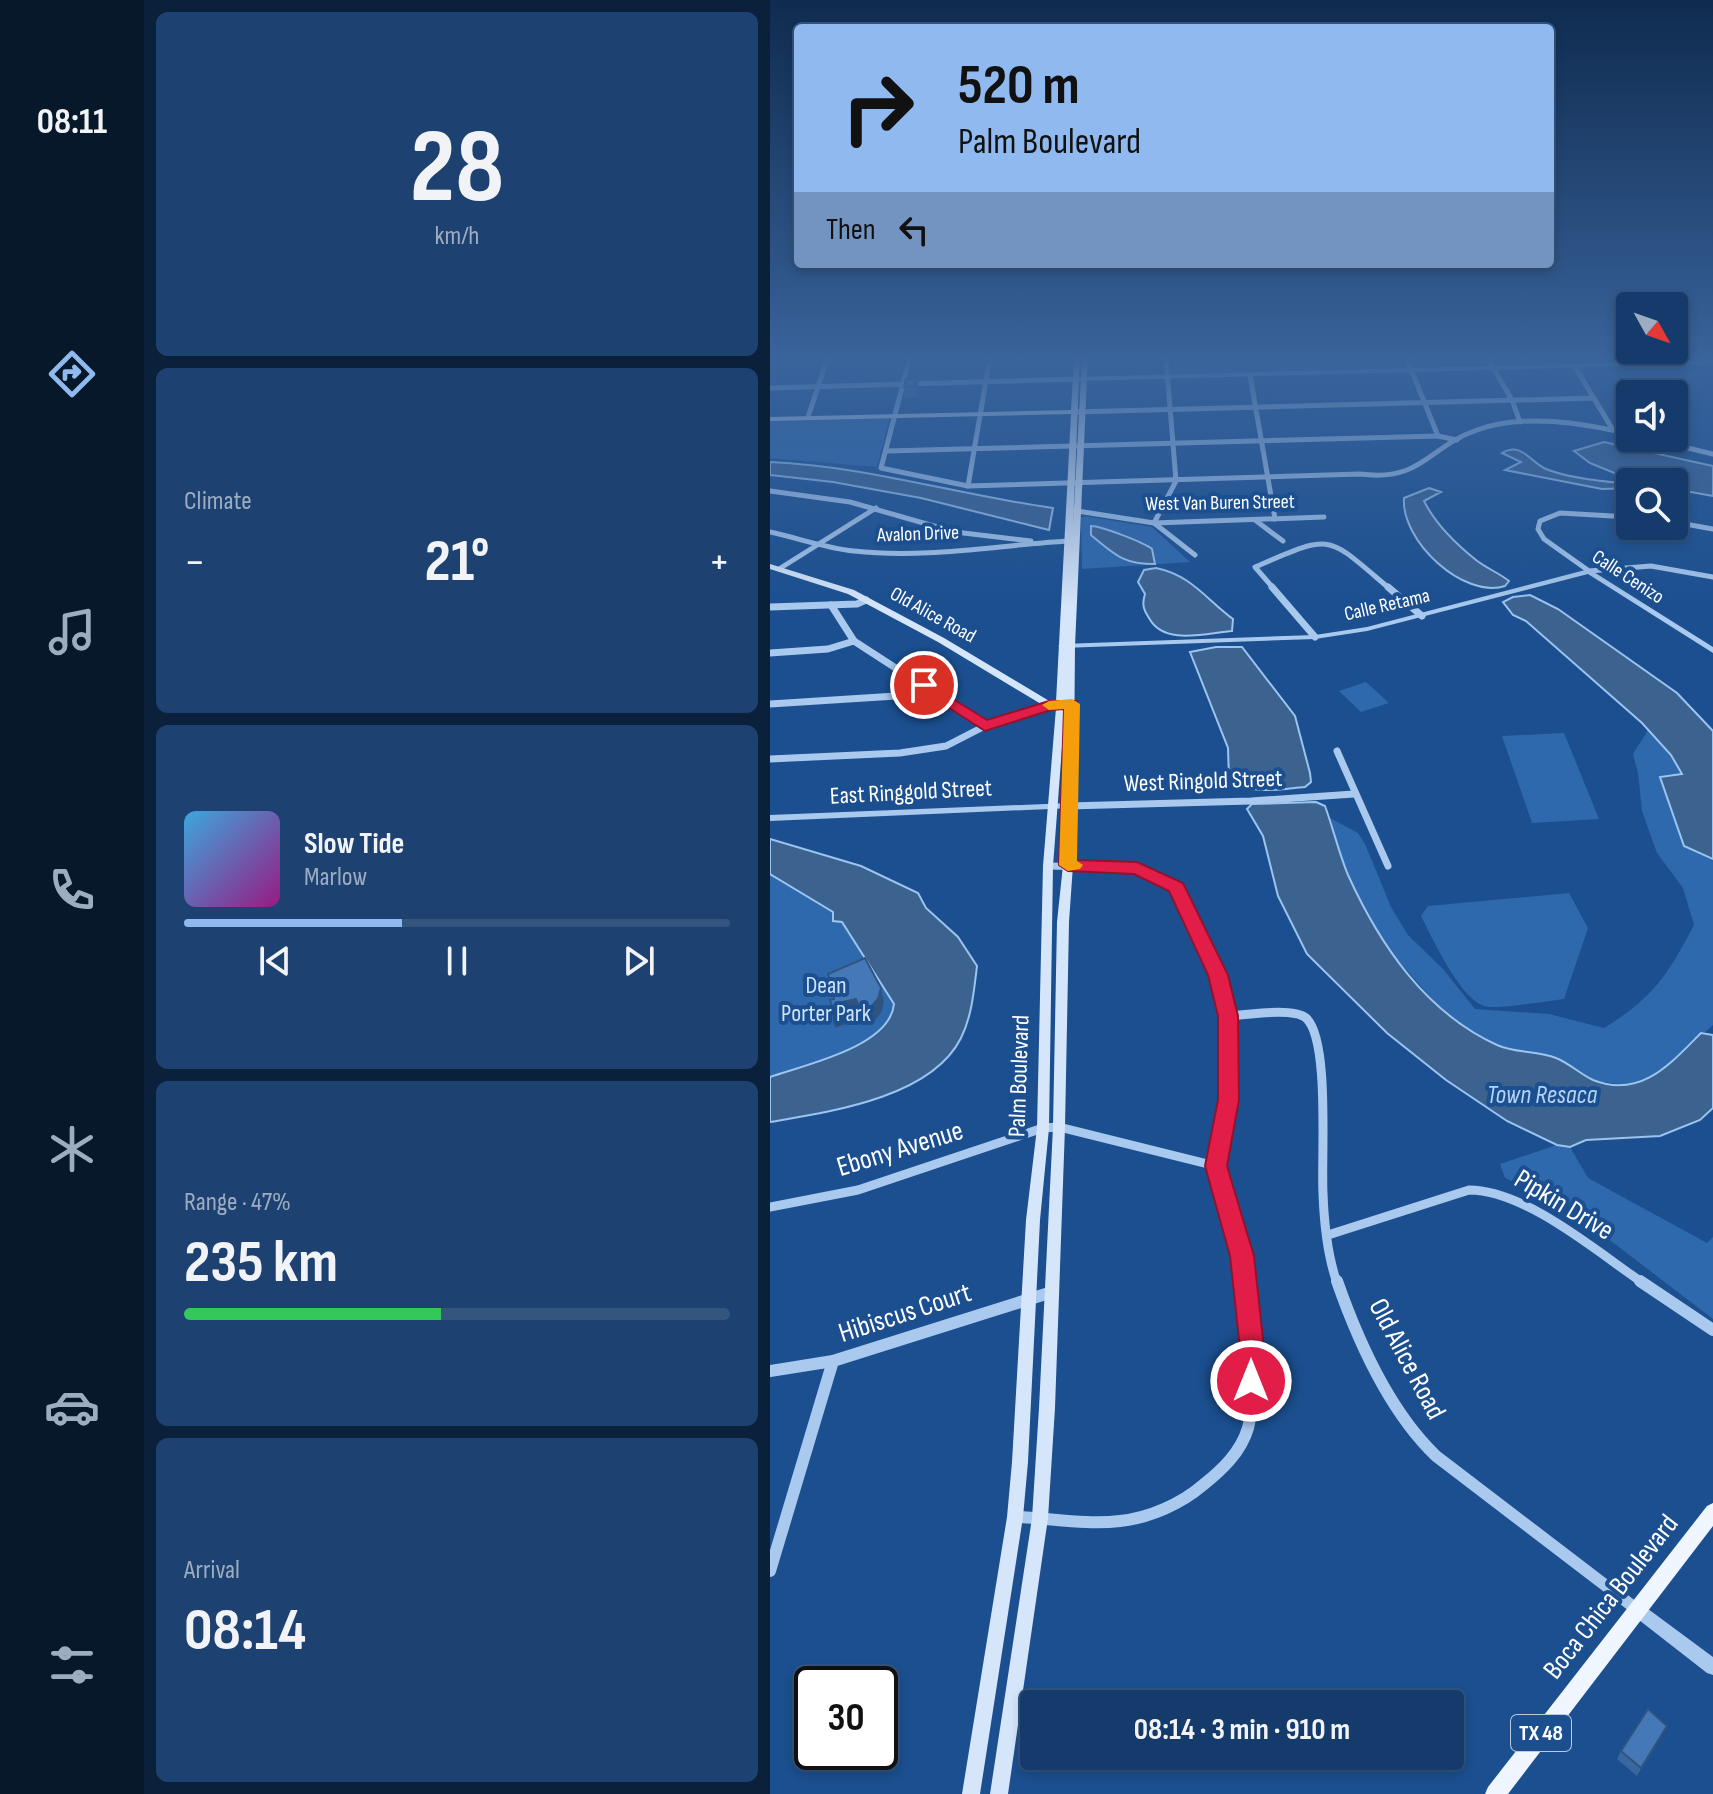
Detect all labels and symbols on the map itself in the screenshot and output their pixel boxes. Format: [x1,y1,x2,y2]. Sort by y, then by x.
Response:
north arrow [1616,292,1688,364]
street label: West Van Buren Street [1145,490,1295,516]
street label: Avalon Drive [876,521,959,547]
street label: Calle Cenizo [1588,545,1668,609]
street label: Old Alice Road [886,582,980,648]
street label: Calle Retama [1342,584,1432,626]
pin [890,651,958,719]
street label: West Ringold Street [1123,764,1283,798]
street label: East Ringgold Street [829,773,993,811]
park label: Dean Porter Park [781,971,871,1028]
street label: Palm Boulevard [1002,1015,1036,1137]
water label: Town Resaca [1487,1080,1598,1111]
street label: Ebony Avenue [833,1114,967,1184]
street label: Pipkin Drive [1508,1163,1620,1247]
street label: Hibiscus Court [835,1276,975,1350]
street label: Old Alice Road [1361,1293,1453,1425]
position arrow [1209,1339,1293,1423]
street label: Boca Chica Boulevard [1537,1508,1685,1686]
speed limit sign: 30 [794,1666,898,1770]
road number: TX 48 [1511,1715,1571,1751]

